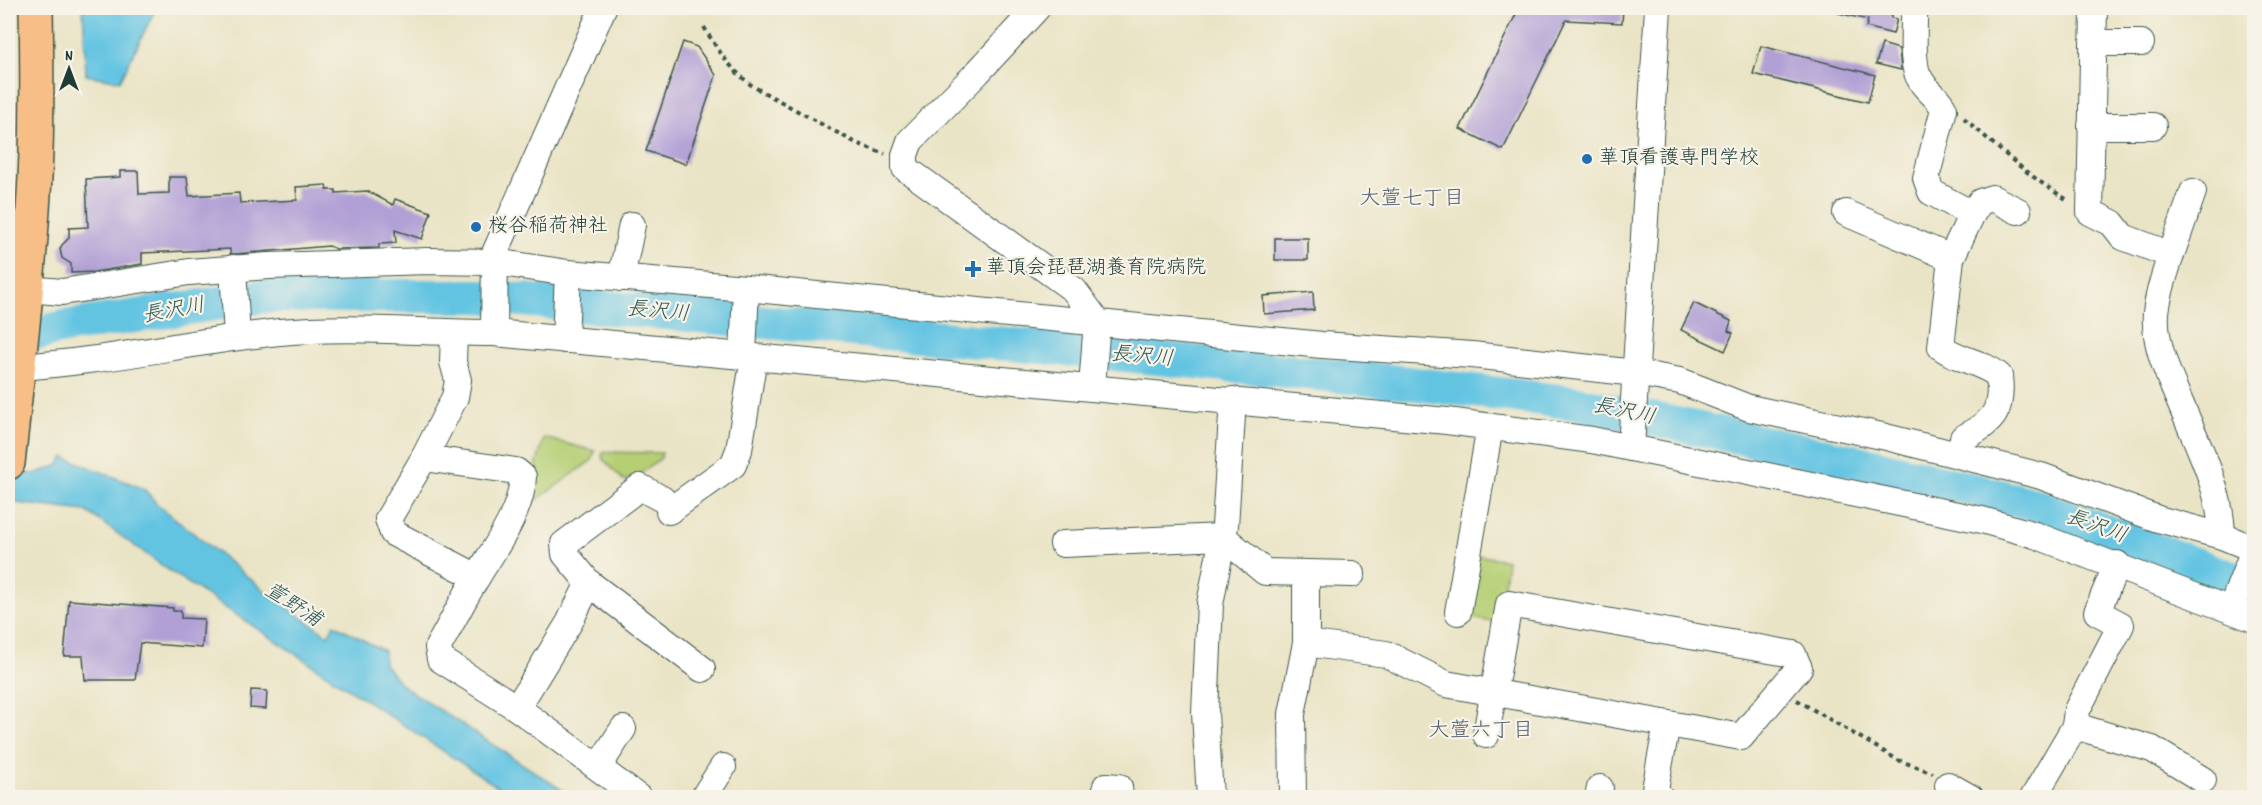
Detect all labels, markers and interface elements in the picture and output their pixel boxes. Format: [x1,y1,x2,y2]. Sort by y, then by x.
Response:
north arrow [39,39,99,99]
text: N [65,45,73,68]
place label: 華頂看護専門学校 [1599,145,1759,173]
marker: 華頂看護専門学校 [1580,152,1594,166]
district label: 大萱七丁目 [1360,185,1465,215]
place label: 桜谷稲荷神社 [488,213,608,241]
marker: 桜谷稲荷神社 [469,220,483,234]
place label: 華頂会琵琶湖養育院病院 [986,255,1206,283]
marker: 華頂会琵琶湖養育院病院 [964,260,982,278]
water label: 長沢川 [140,292,208,332]
water label: 長沢川 [625,295,691,331]
water label: 長沢川 [1109,340,1175,376]
water label: 長沢川 [1590,392,1658,434]
water label: 長沢川 [2061,503,2131,553]
water label: 萱野浦 [257,576,328,637]
district label: 大萱六丁目 [1429,717,1534,747]

